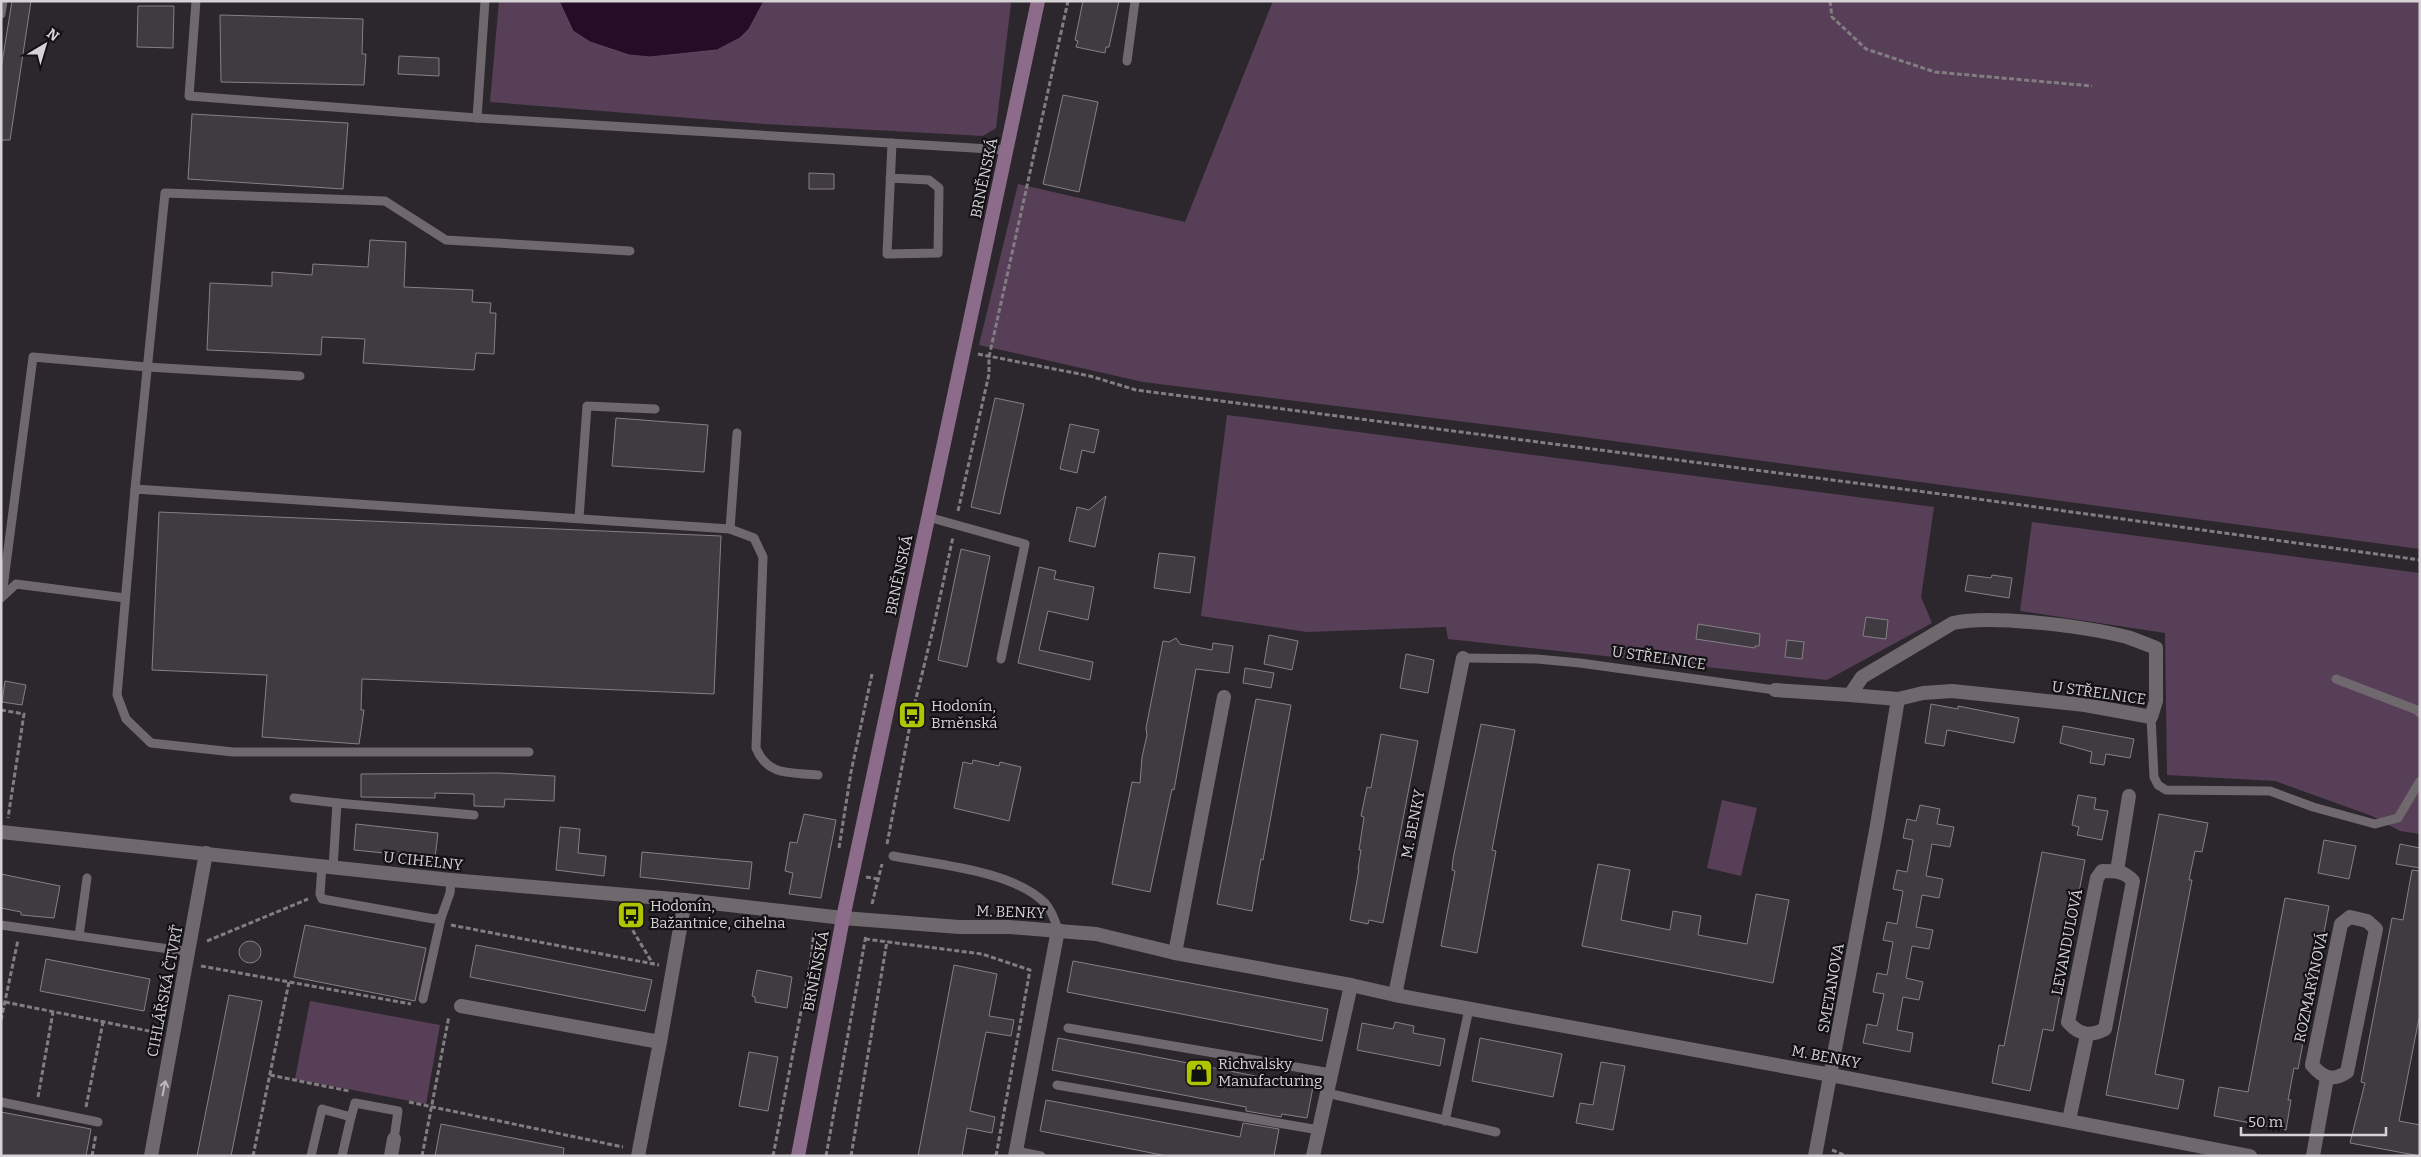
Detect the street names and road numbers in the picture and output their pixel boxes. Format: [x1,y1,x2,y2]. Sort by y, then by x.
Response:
street label: BRNĚNSKÁ [967,136,1001,220]
street label: BRNĚNSKÁ [882,533,916,617]
street label: U STŘELNICE [1611,642,1707,674]
street label: U STŘELNICE [2051,677,2147,709]
street label: M. BENKY [1398,788,1429,860]
street label: U CIHELNY [382,848,464,874]
street label: LEVANDULOVÁ [2048,887,2086,997]
street label: M. BENKY [976,902,1047,922]
street label: CIHLÁŘSKÁ ČTVRŤ [143,923,187,1058]
street label: BRNĚNSKÁ [799,929,833,1013]
street label: ROZMARÝNOVÁ [2290,930,2332,1044]
street label: SMETANOVA [1814,941,1848,1034]
street label: M. BENKY [1790,1042,1862,1073]

